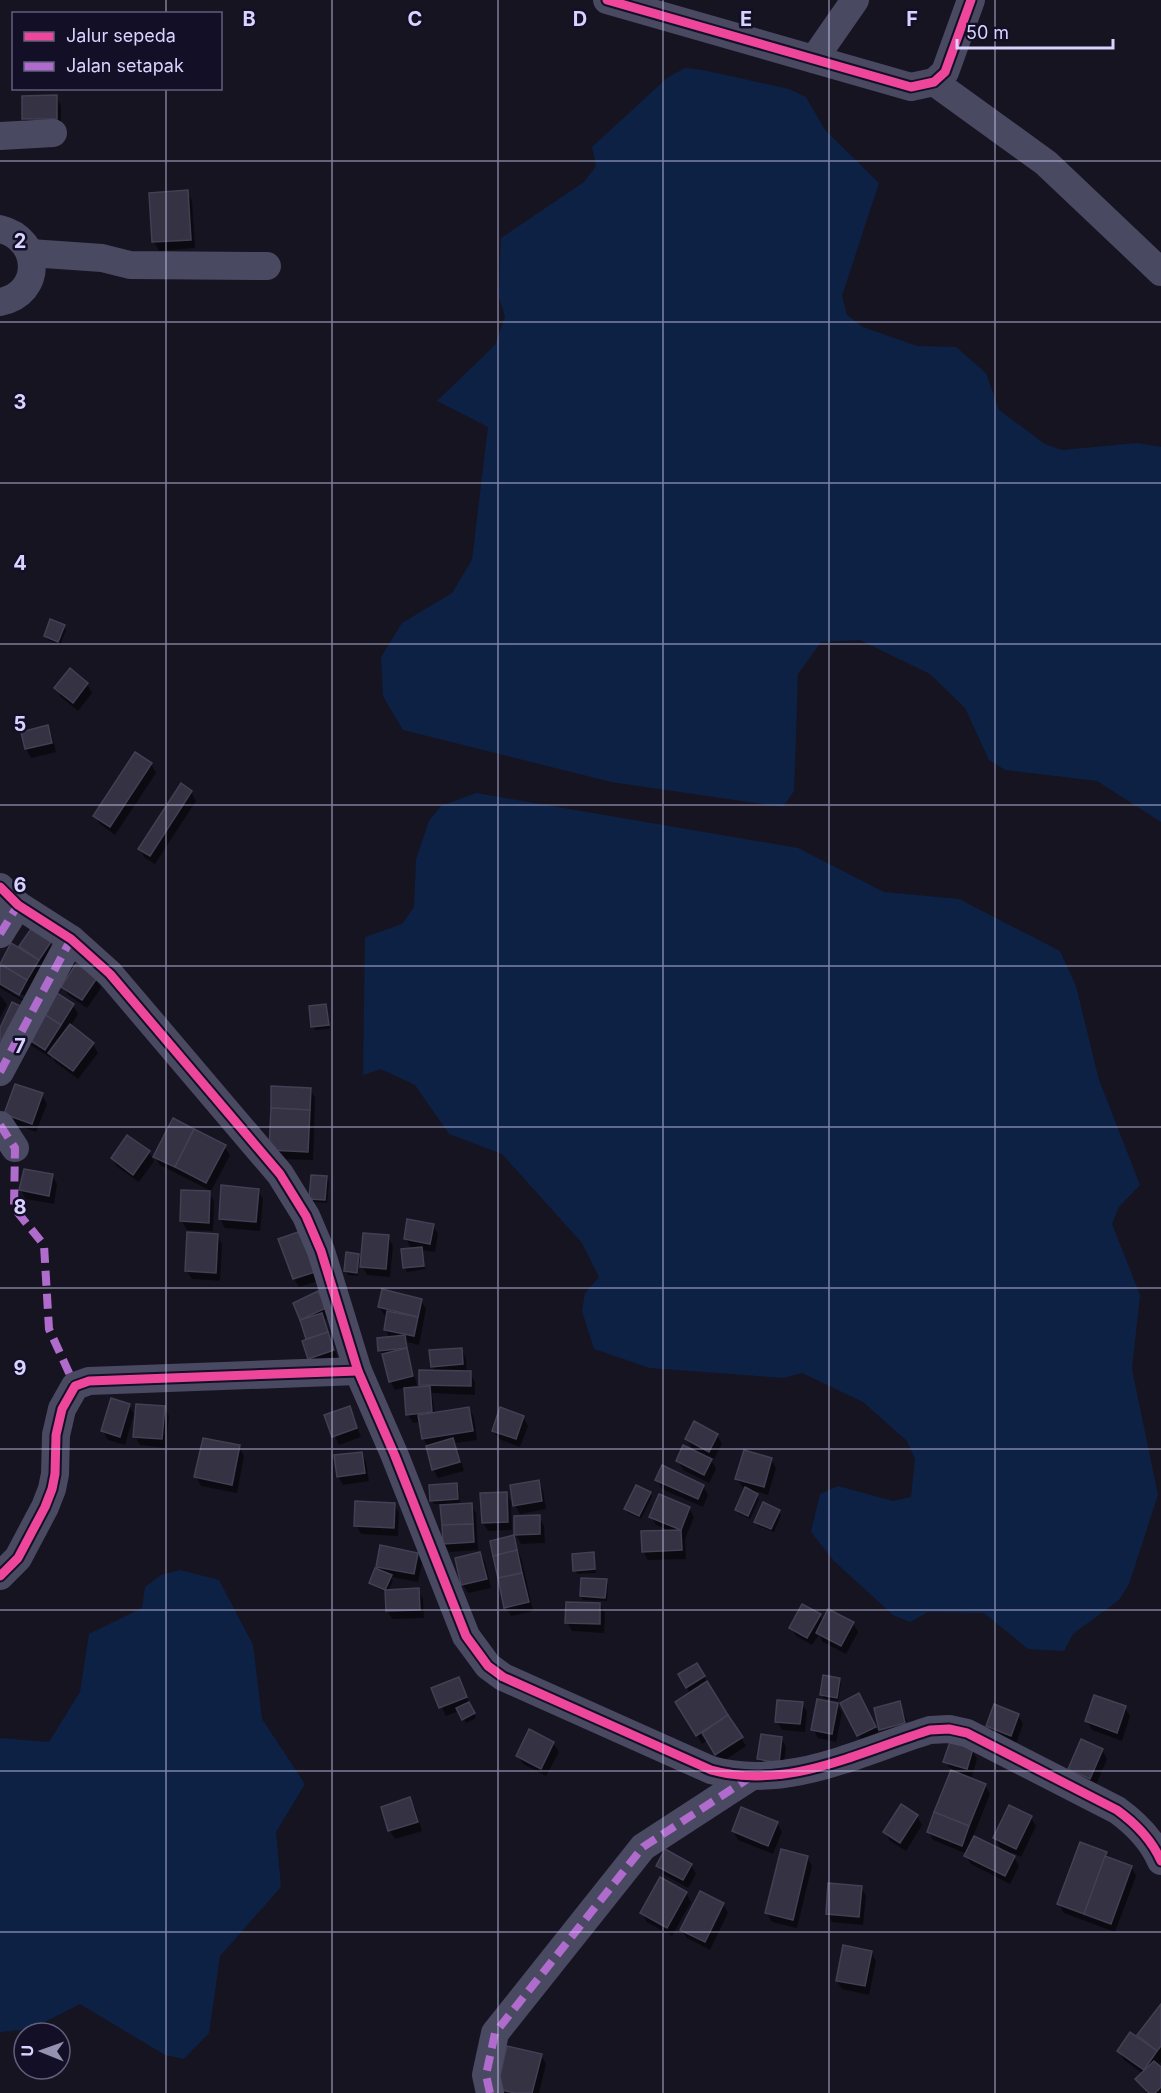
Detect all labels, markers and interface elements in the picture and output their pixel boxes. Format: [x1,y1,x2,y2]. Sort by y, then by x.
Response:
text: B [242,7,256,31]
text: C [408,7,422,31]
text: D [573,7,587,31]
text: E [740,7,752,31]
text: F [906,7,918,31]
legend [12,12,222,90]
scale bar [957,12,1113,50]
text: 50 m [966,22,1009,43]
text: Jalur sepeda [66,25,176,46]
text: Jalan setapak [66,55,184,76]
text: 2 [14,229,26,253]
text: 3 [14,390,26,414]
text: 4 [13,551,27,575]
text: 5 [14,712,26,736]
text: 6 [14,873,27,897]
text: 7 [14,1034,26,1058]
text: 8 [13,1195,27,1219]
text: 9 [14,1356,27,1380]
north arrow [12,2021,72,2081]
text: U [17,2045,37,2057]

